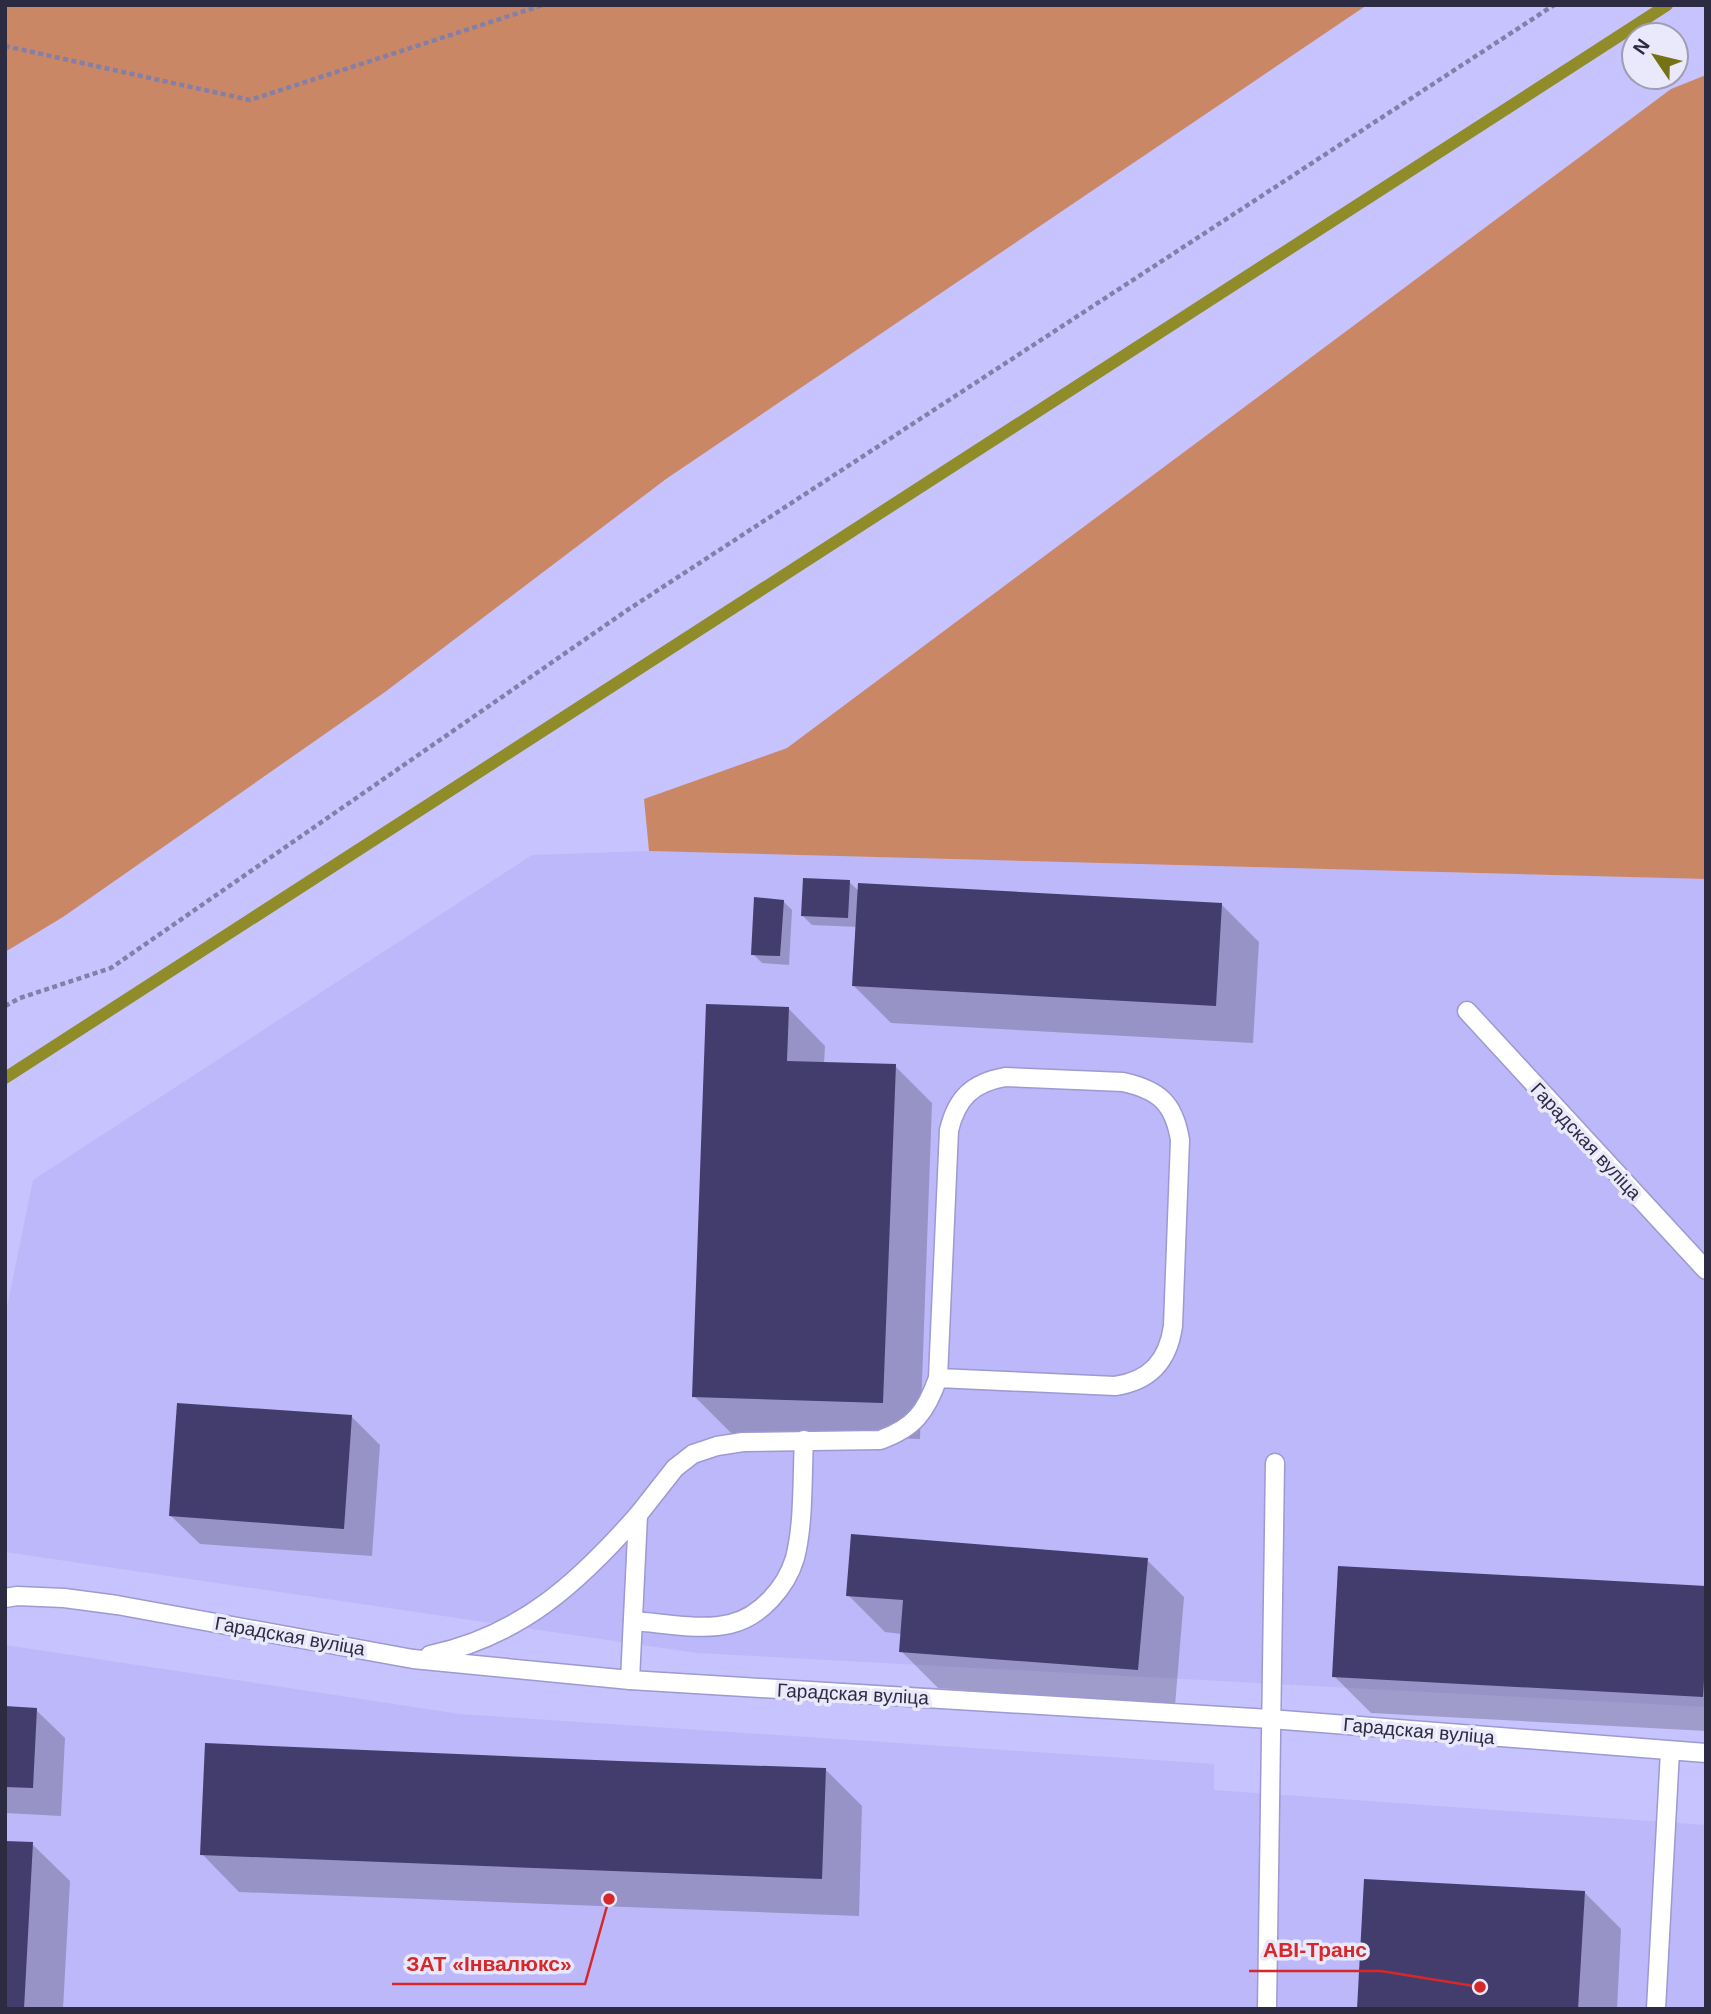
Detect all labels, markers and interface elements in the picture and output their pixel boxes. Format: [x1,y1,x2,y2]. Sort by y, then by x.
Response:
north arrow [1620,21,1690,91]
text: N [1629,35,1654,58]
street label: Гарадская вуліца [1527,1078,1646,1204]
street label: Гарадская вуліца [213,1612,367,1660]
street label: Гарадская вуліца [777,1680,930,1708]
street label: Гарадская вуліца [1342,1714,1496,1748]
callout: АВІ-Транс [1249,1929,1381,1971]
text: АВІ-Транс [1263,1938,1367,1961]
callout: ЗАТ «Інвалюкс» [392,1942,585,1984]
text: ЗАТ «Інвалюкс» [406,1952,572,1975]

